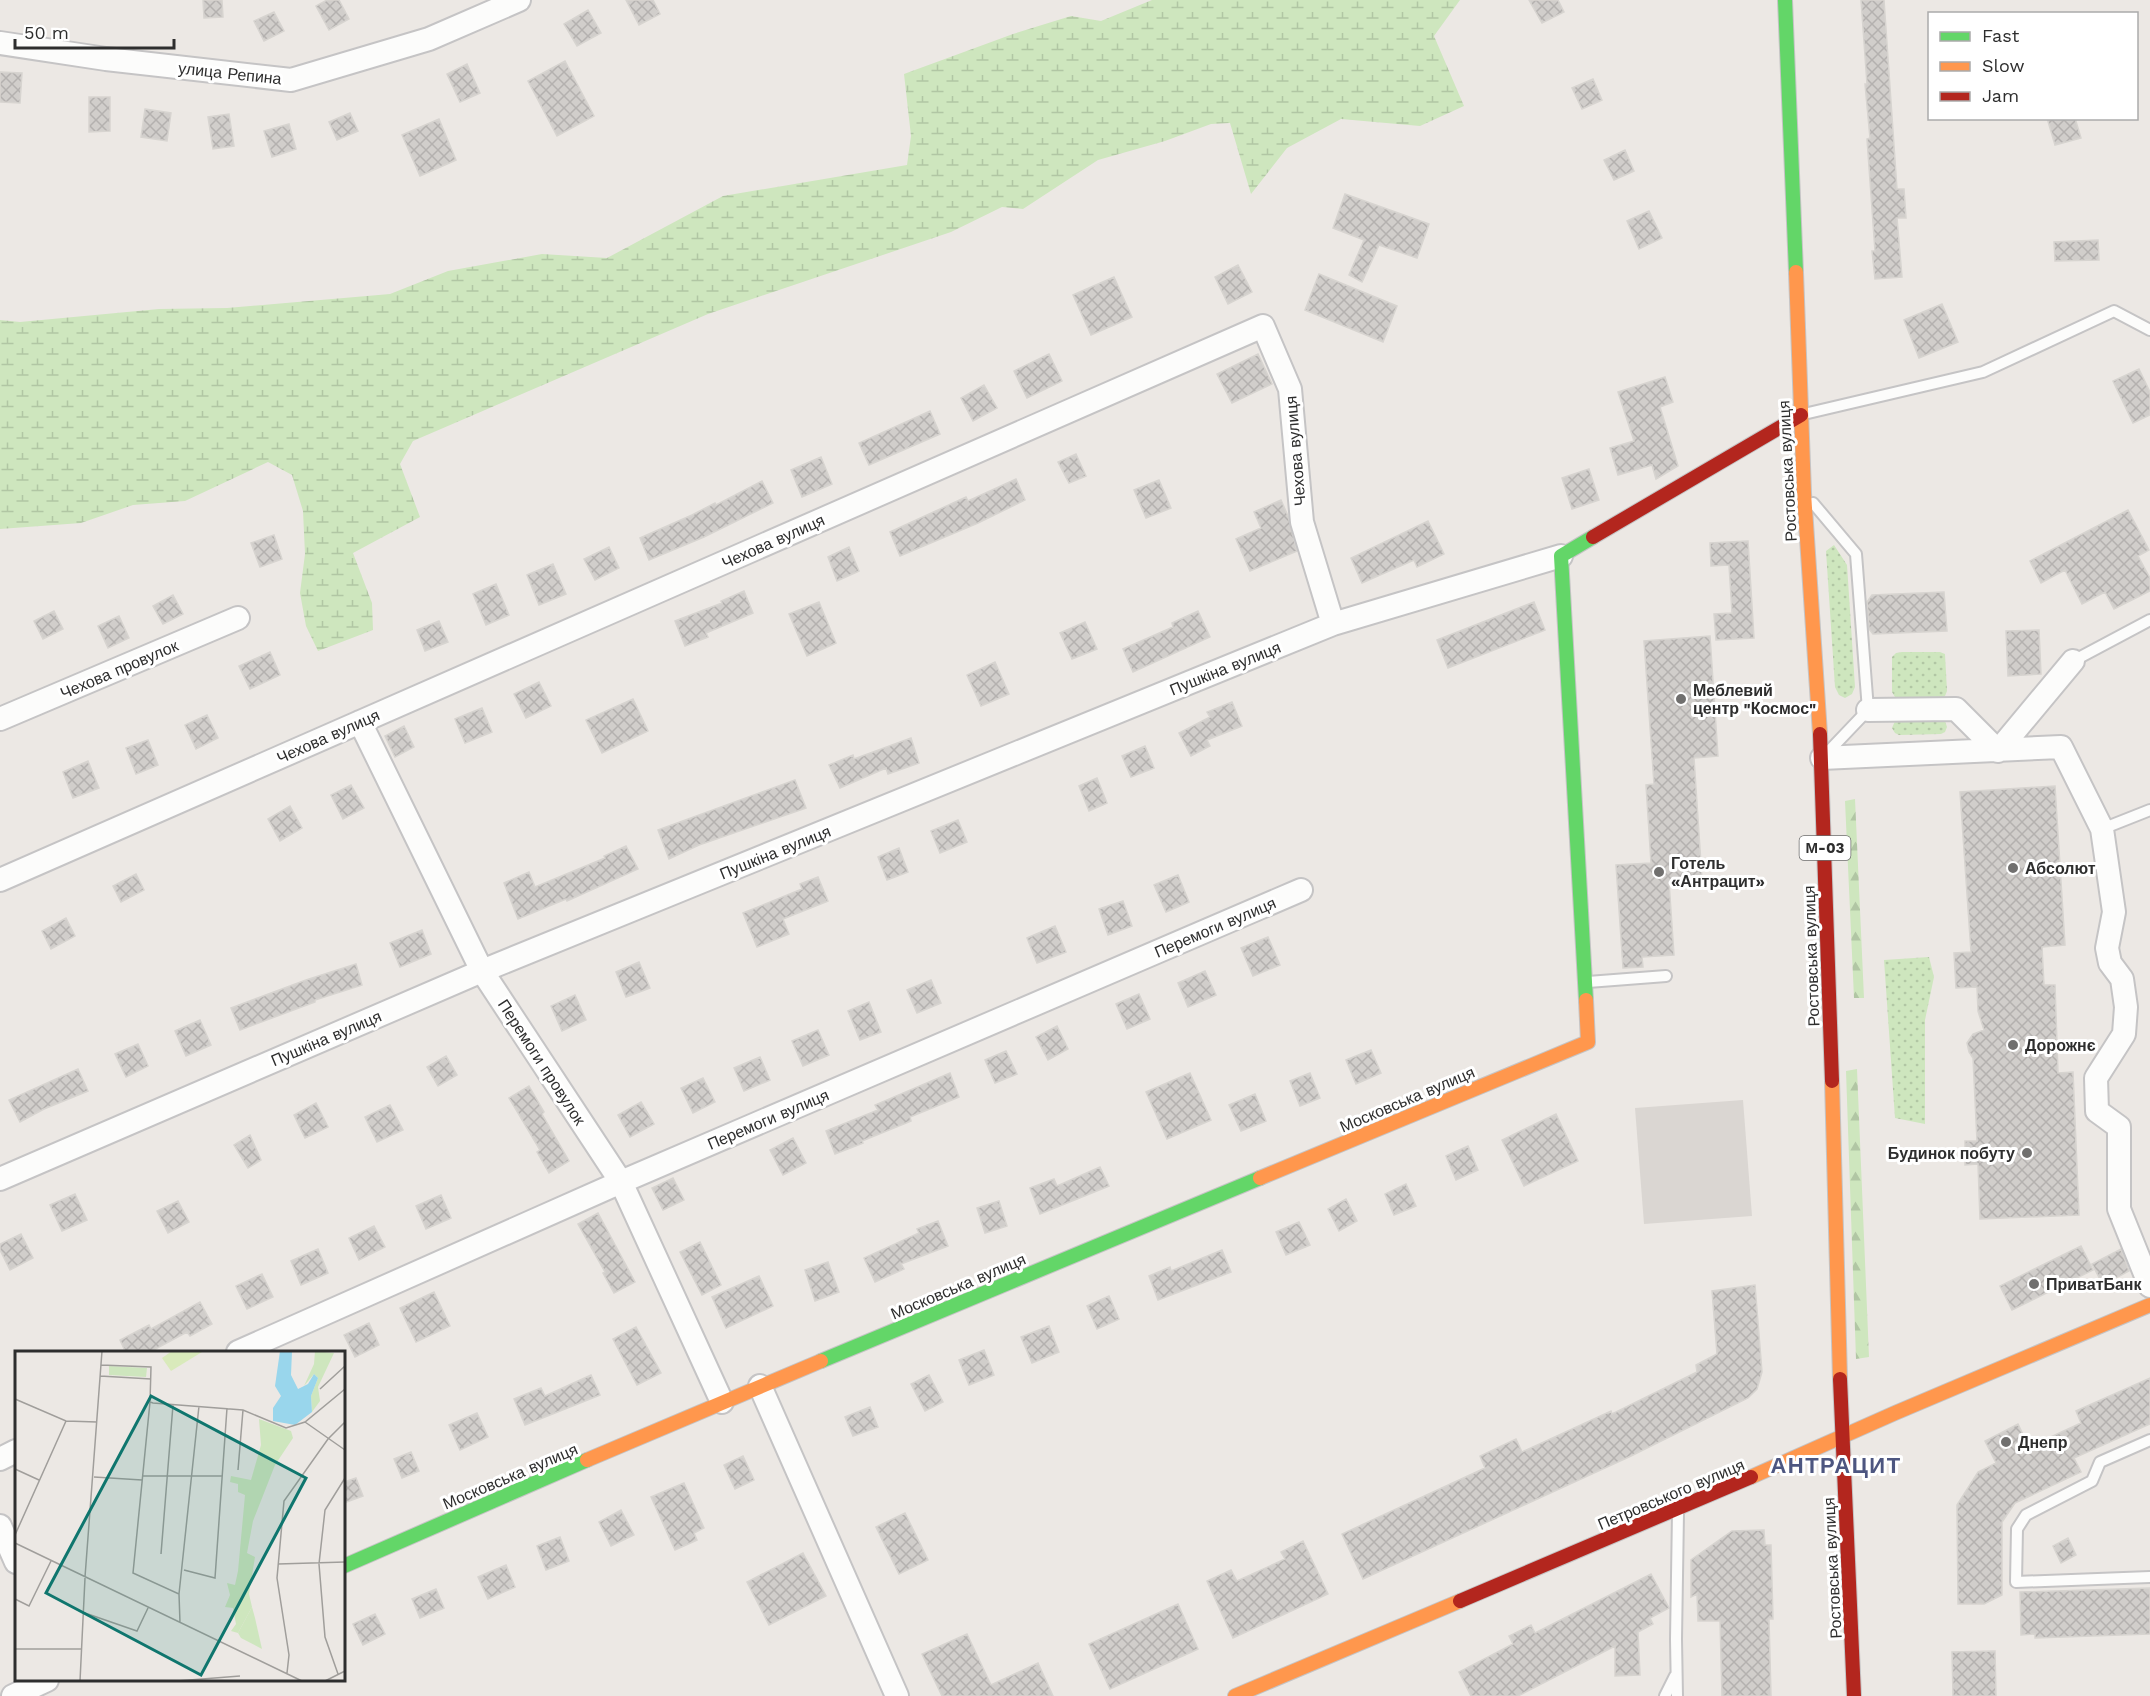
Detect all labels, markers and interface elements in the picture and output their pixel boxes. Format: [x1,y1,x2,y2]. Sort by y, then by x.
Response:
scale bar [15,12,174,50]
legend [1928,12,2138,120]
text: 50 m [24,22,69,43]
text: Fast [1982,25,2020,46]
text: Slow [1982,55,2025,76]
street label: улица Репина [177,59,283,88]
text: Jam [1982,85,2019,106]
street label: Чехова вулиця [1281,395,1310,507]
street label: Ростовська вулиця [1774,400,1801,542]
street label: Чехова вулиця [719,510,828,573]
street label: Чехова провулок [57,636,182,703]
street label: Пушкіна вулиця [1167,638,1283,699]
place label: Меблевий центр "Космос" [1693,681,1816,718]
marker: Меблевий центр "Космос" [1674,692,1688,706]
street label: Чехова вулиця [274,705,383,768]
street label: Пушкіна вулиця [717,822,833,883]
road number: М-03 [1800,836,1850,860]
place label: Готель «Антрацит» [1671,854,1765,891]
place label: Абсолют [2025,859,2096,878]
marker: Абсолют [2006,861,2020,875]
marker: Готель «Антрацит» [1652,865,1666,879]
street label: Ростовська вулиця [1800,885,1823,1027]
street label: Перемоги вулиця [1152,893,1279,962]
street label: Перемоги провулок [494,996,590,1130]
street label: Пушкіна вулиця [268,1007,384,1070]
place label: Дорожнє [2025,1036,2096,1055]
marker: Дорожнє [2006,1038,2020,1052]
street label: Московська вулиця [1337,1062,1478,1136]
street label: Перемоги вулиця [705,1085,832,1154]
place label: Будинок побуту [1888,1144,2015,1163]
marker: Будинок побуту [2020,1146,2034,1160]
street label: Московська вулиця [888,1249,1029,1323]
place label: ПриватБанк [2046,1275,2143,1294]
marker: ПриватБанк [2027,1277,2041,1291]
inset map [15,1351,345,1681]
place label: Днепр [2018,1433,2068,1452]
marker: Днепр [1999,1435,2013,1449]
street label: Московська вулиця [440,1439,581,1513]
district label: АНТРАЦИТ [1770,1453,1902,1478]
street label: Петровського вулиця [1595,1455,1747,1534]
street label: Ростовська вулиця [1819,1497,1846,1639]

